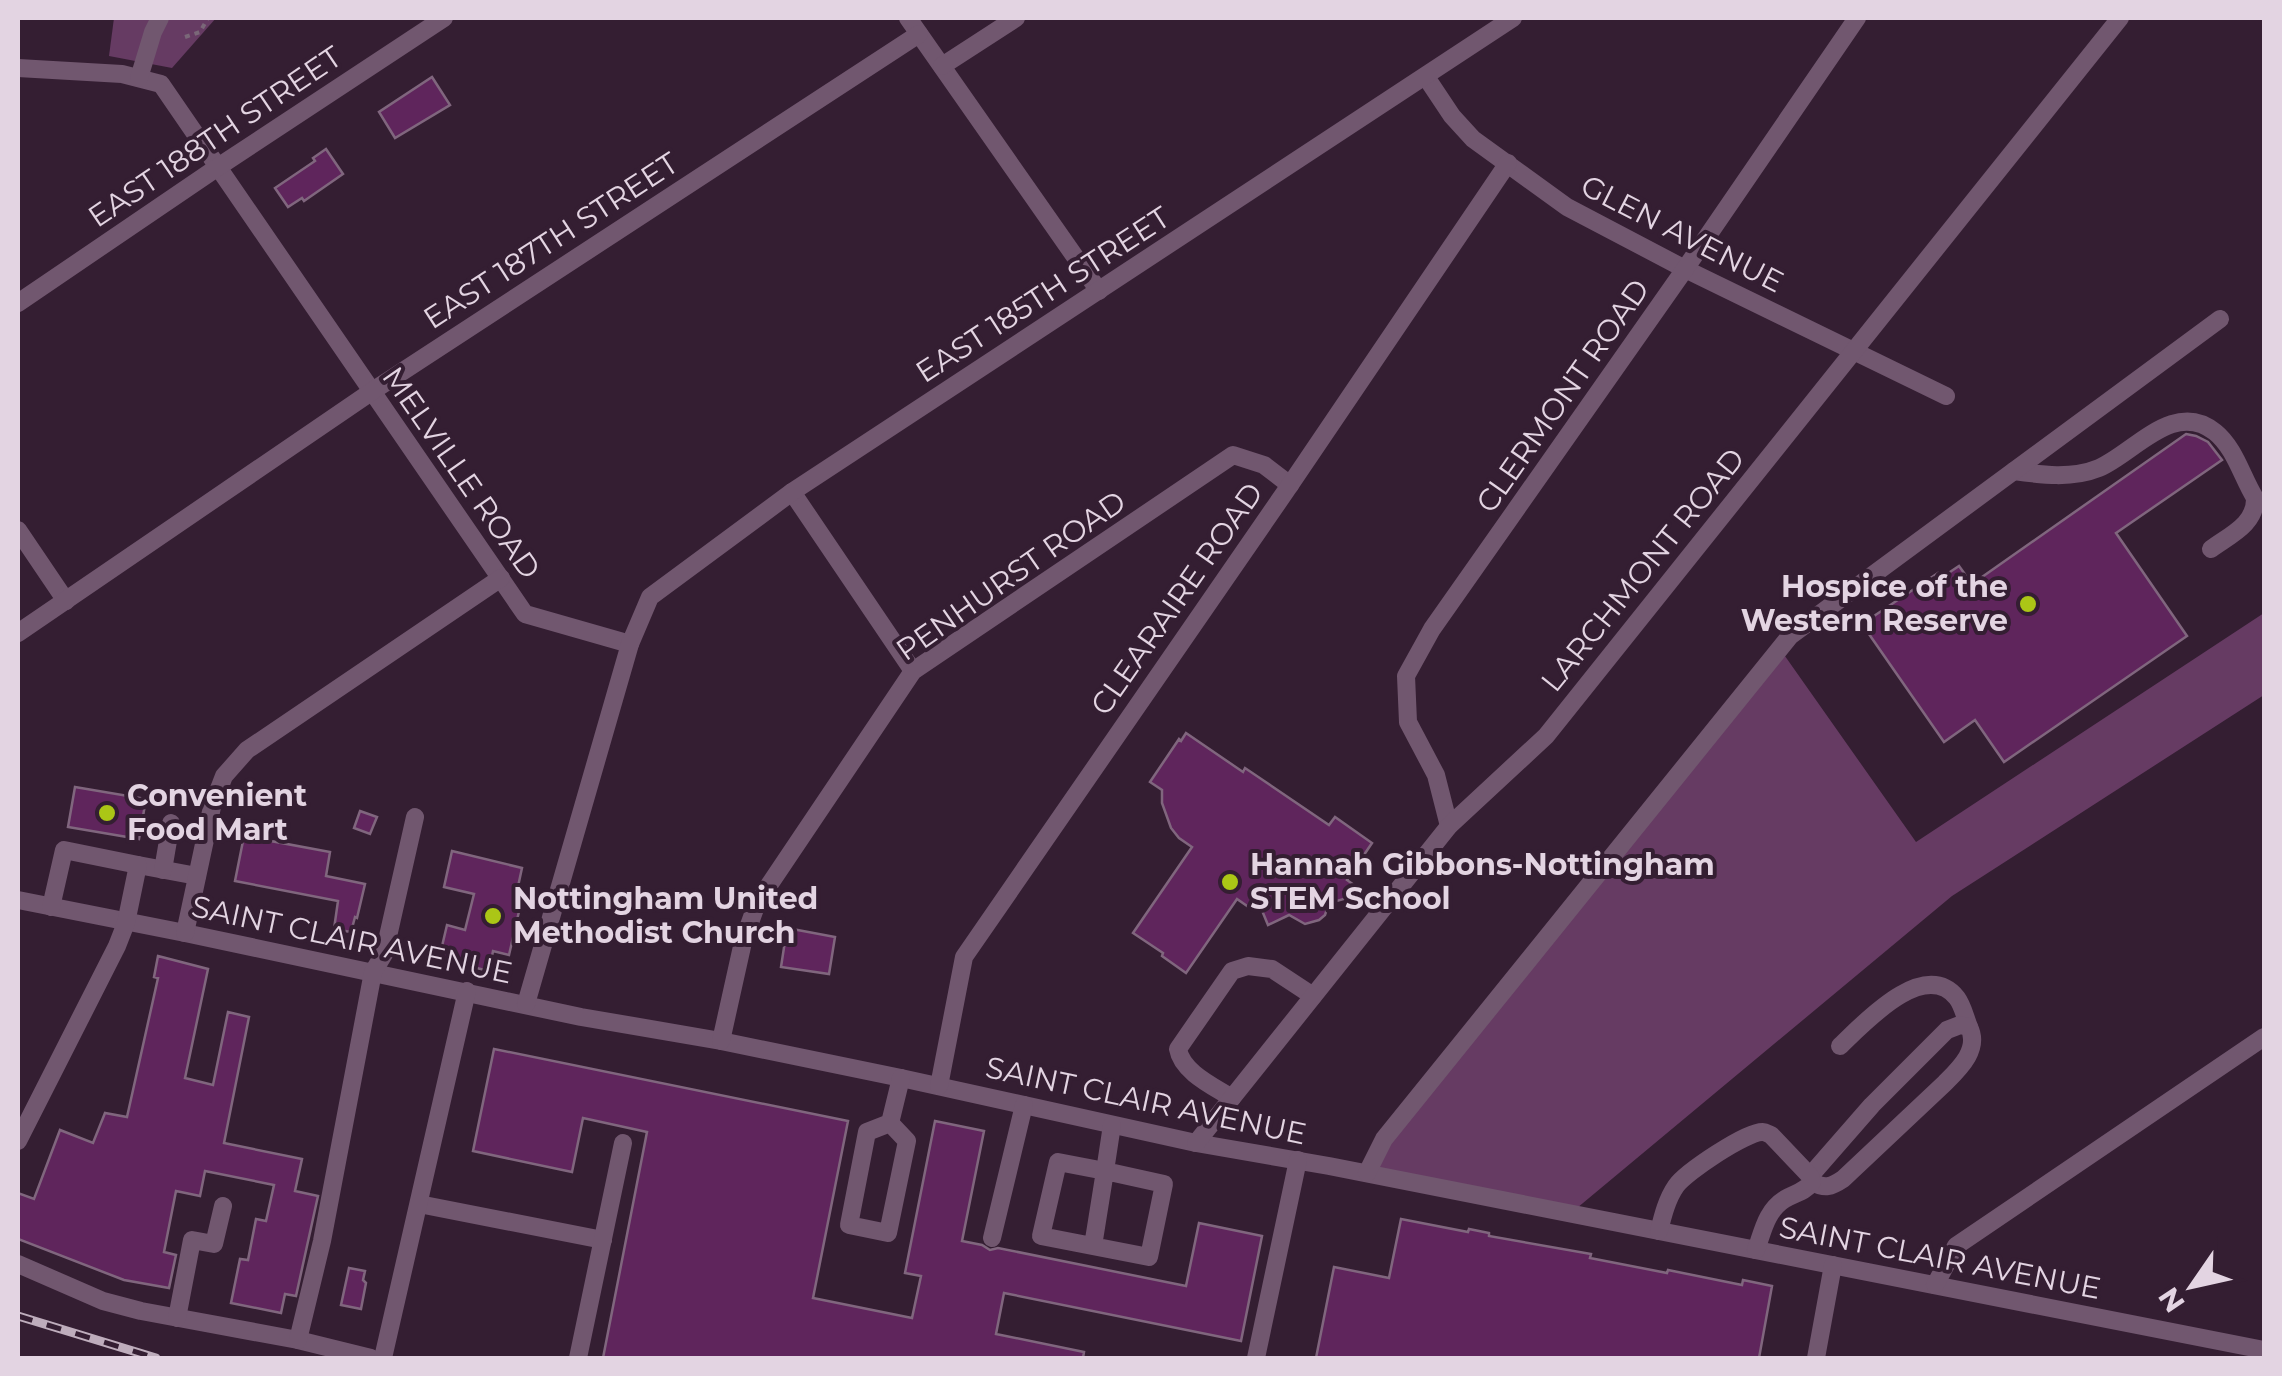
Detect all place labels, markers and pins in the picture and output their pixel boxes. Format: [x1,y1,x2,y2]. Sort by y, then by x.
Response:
place label: Hospice of the Western Reserve [1741,568,2008,639]
marker: Hospice of the Western Reserve [2017,593,2039,615]
place label: Convenient Food Mart [127,777,307,848]
marker: Convenient Food Mart [96,802,118,824]
place label: Hannah Gibbons-Nottingham STEM School [1250,846,1715,917]
marker: Hannah Gibbons-Nottingham STEM School [1219,871,1241,893]
place label: Nottingham United Methodist Church [513,880,818,951]
marker: Nottingham United Methodist Church [482,905,504,927]

